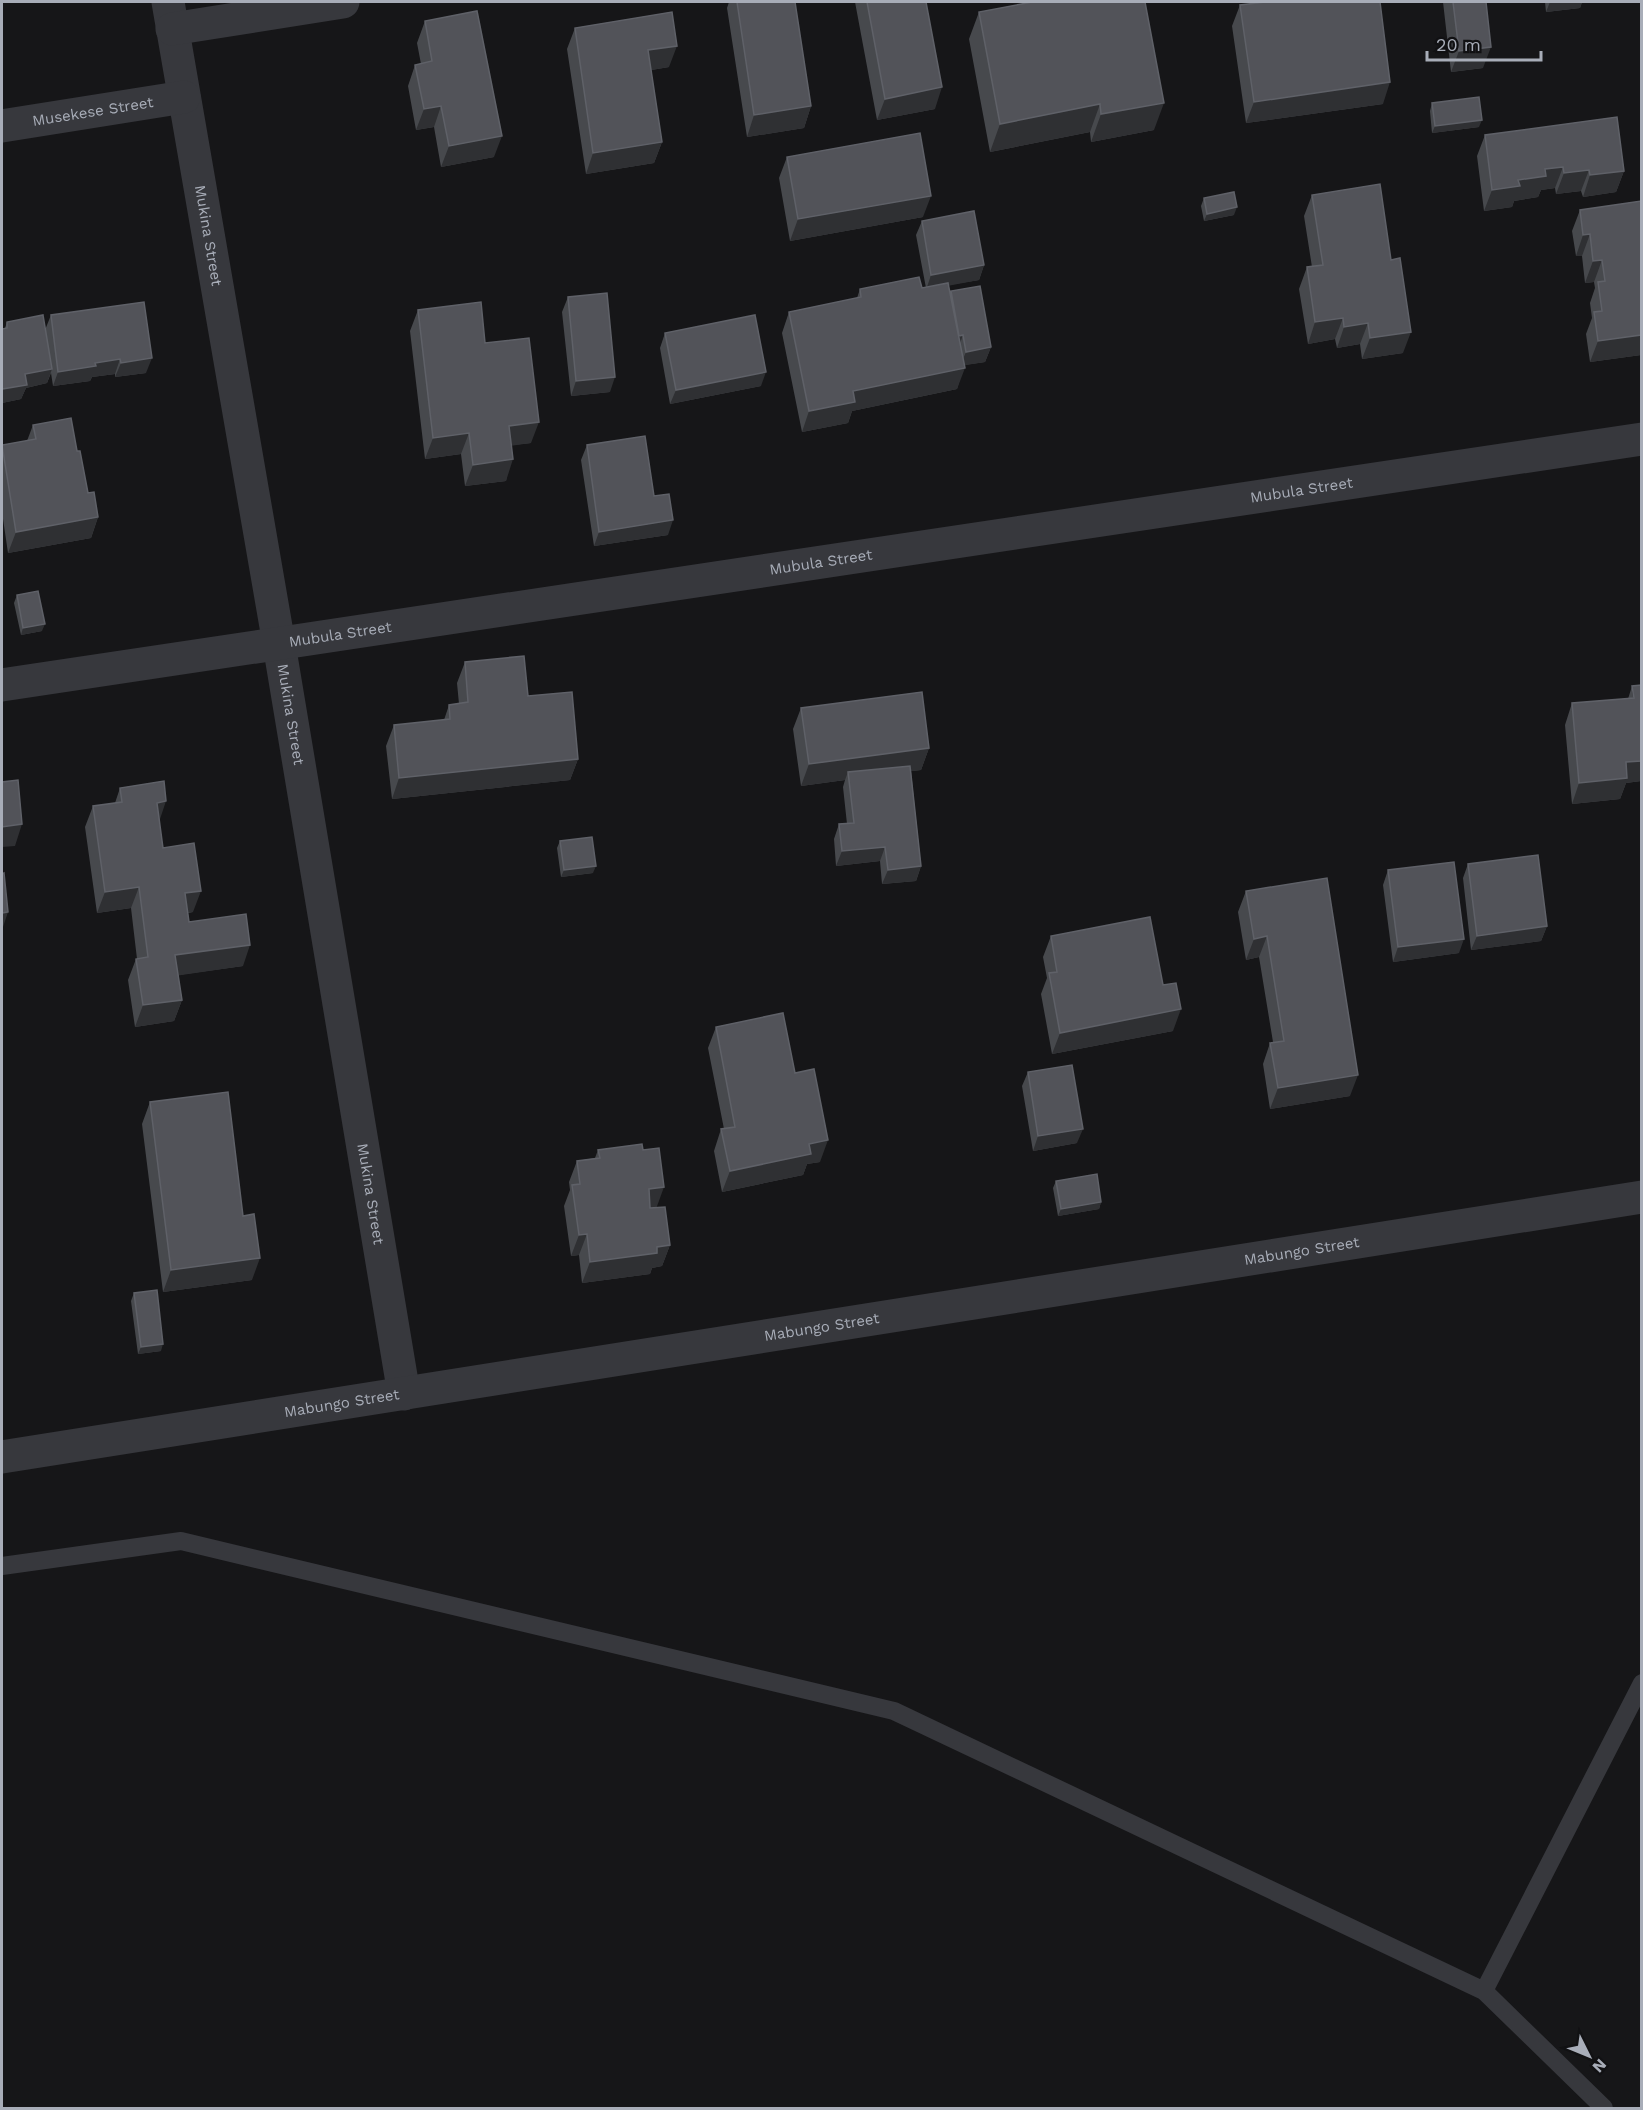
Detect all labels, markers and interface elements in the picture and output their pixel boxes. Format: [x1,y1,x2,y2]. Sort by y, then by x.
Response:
scale bar [1427,24,1541,62]
text: 20 m [1436,34,1481,55]
street label: Musekese Street [31,93,155,130]
street label: Mukina Street [191,184,226,288]
street label: Mubula Street [1249,473,1355,507]
street label: Mubula Street [768,545,874,579]
street label: Mubula Street [288,618,394,651]
street label: Mukina Street [273,663,308,767]
street label: Mukina Street [353,1142,388,1247]
street label: Mabungo Street [1243,1233,1361,1269]
street label: Mabungo Street [763,1309,881,1345]
street label: Mabungo Street [283,1385,401,1421]
north arrow [1559,2026,1619,2086]
text: N [1589,2055,1611,2077]

